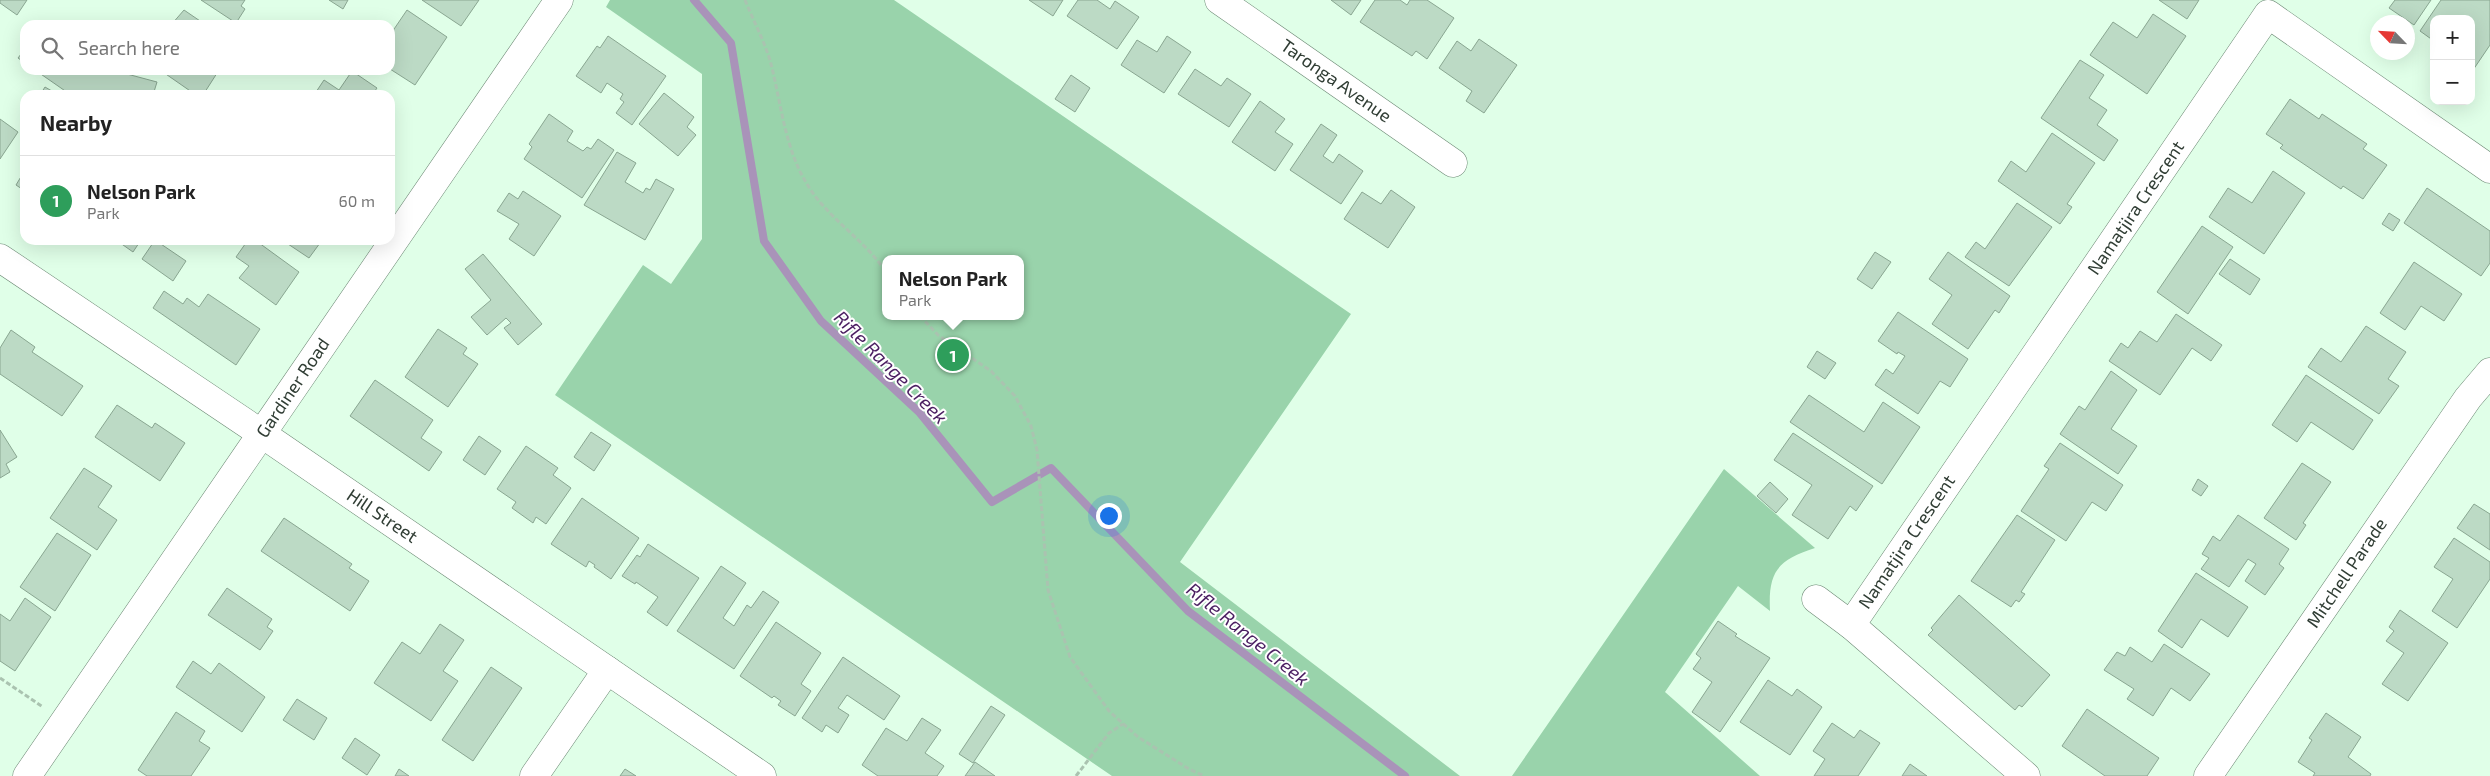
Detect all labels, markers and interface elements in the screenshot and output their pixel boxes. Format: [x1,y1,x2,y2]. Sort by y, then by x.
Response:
north arrow [2370,15,2415,60]
map controls [2430,15,2475,105]
button: + [2430,15,2475,60]
search box [20,20,395,75]
icon: search [38,34,66,62]
street label: Taronga Avenue [1277,34,1396,126]
text: Search here [78,36,180,59]
button: − [2430,60,2475,105]
text: Nearby [40,110,112,135]
street label: Namatjira Crescent [2082,136,2188,279]
text: Nelson Park [87,180,196,203]
text: 1 [53,191,59,210]
text: 60 m [339,191,375,210]
text: Park [87,203,120,222]
popup [882,255,1024,320]
text: Nelson Park [899,267,1007,290]
text: Park [899,290,931,309]
water label: Rifle Range Creek [830,305,953,428]
street label: Gardiner Road [251,333,334,441]
pin: 1 [937,336,969,374]
street label: Namatjira Crescent [1853,470,1959,613]
street label: Hill Street [343,483,422,547]
your location [1096,503,1122,529]
street label: Mitchell Parade [2301,513,2391,632]
water label: Rifle Range Creek [1182,577,1314,690]

